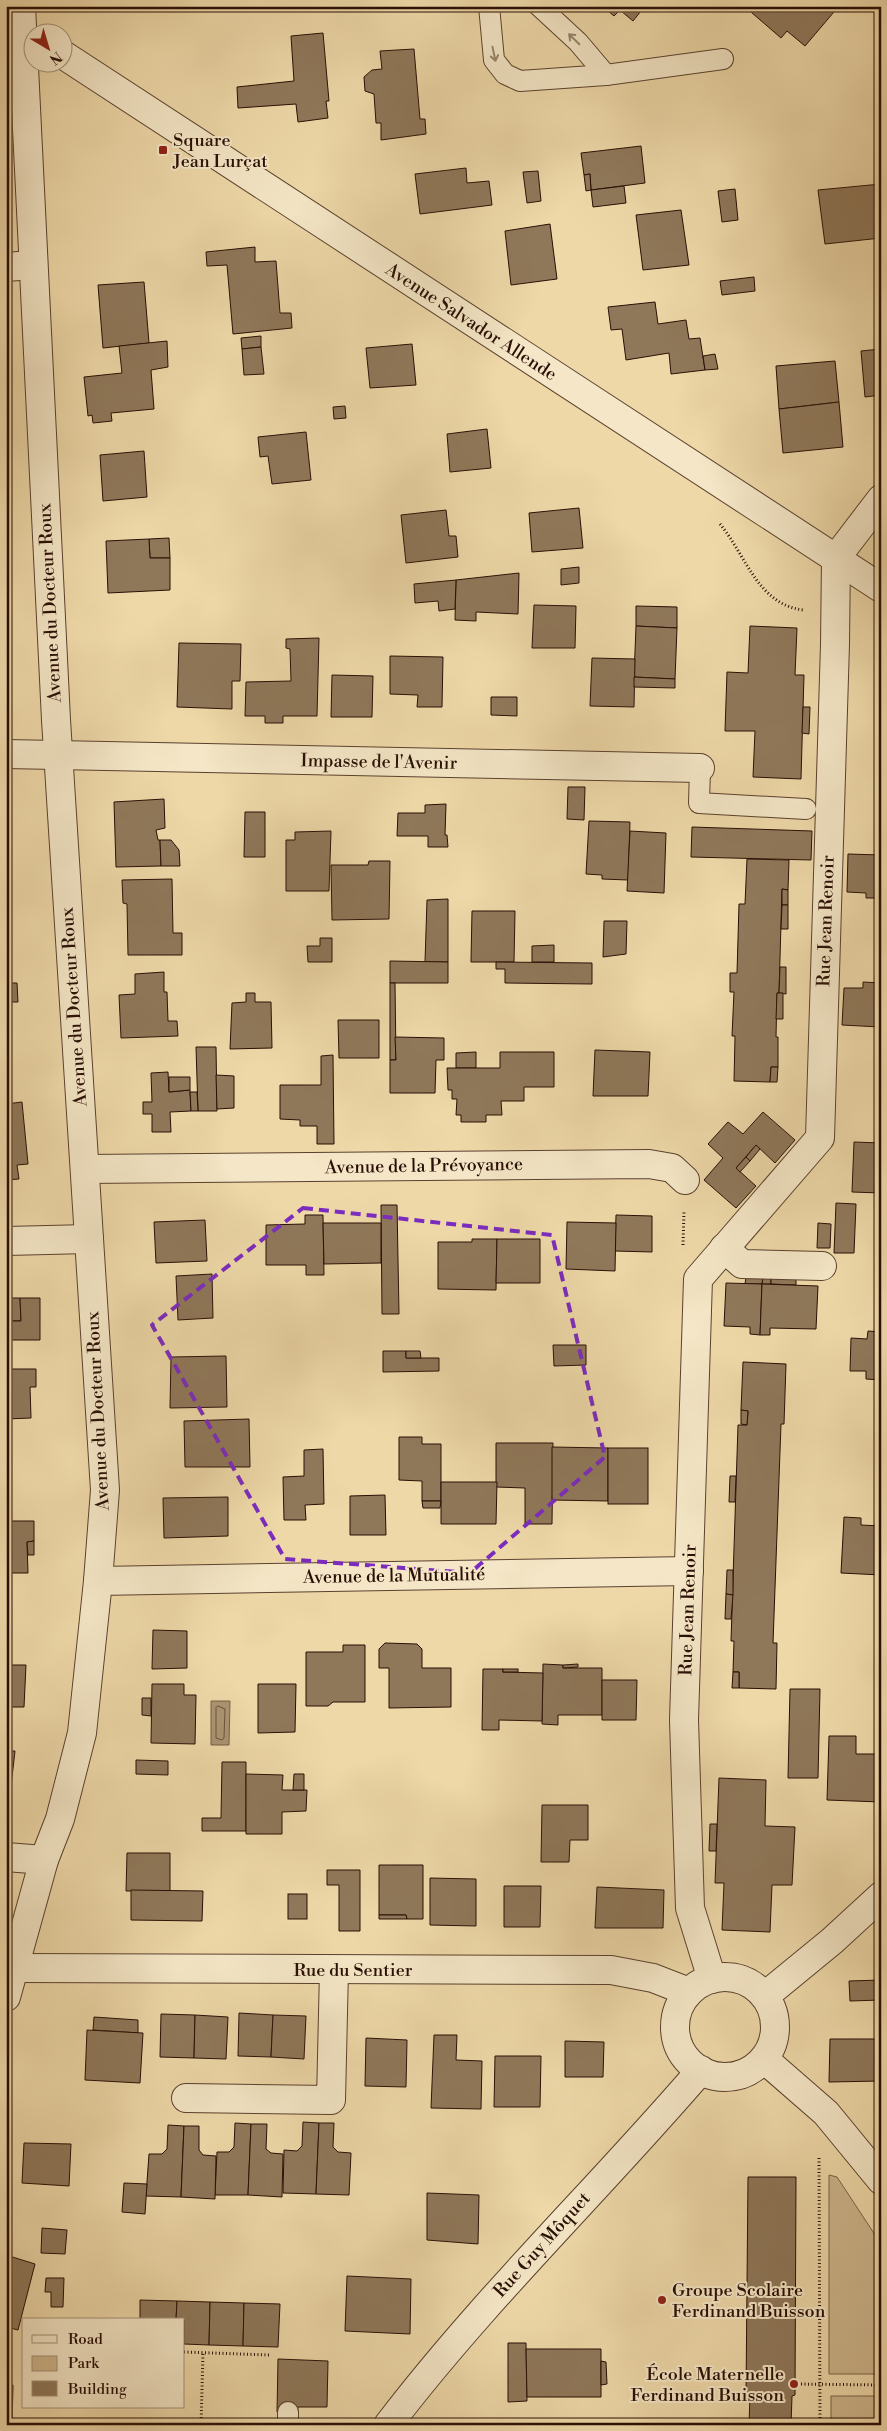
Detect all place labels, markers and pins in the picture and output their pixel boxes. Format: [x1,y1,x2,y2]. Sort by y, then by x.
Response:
place label: Square Jean Lurçat [172,129,268,173]
marker: Square Jean Lurçat [157,144,169,156]
place label: Groupe Scolaire Ferdinand Buisson [672,2279,826,2323]
marker: Groupe Scolaire Ferdinand Buisson [656,2294,668,2306]
place label: École Maternelle Ferdinand Buisson [631,2363,784,2407]
marker: École Maternelle Ferdinand Buisson [788,2378,800,2390]

